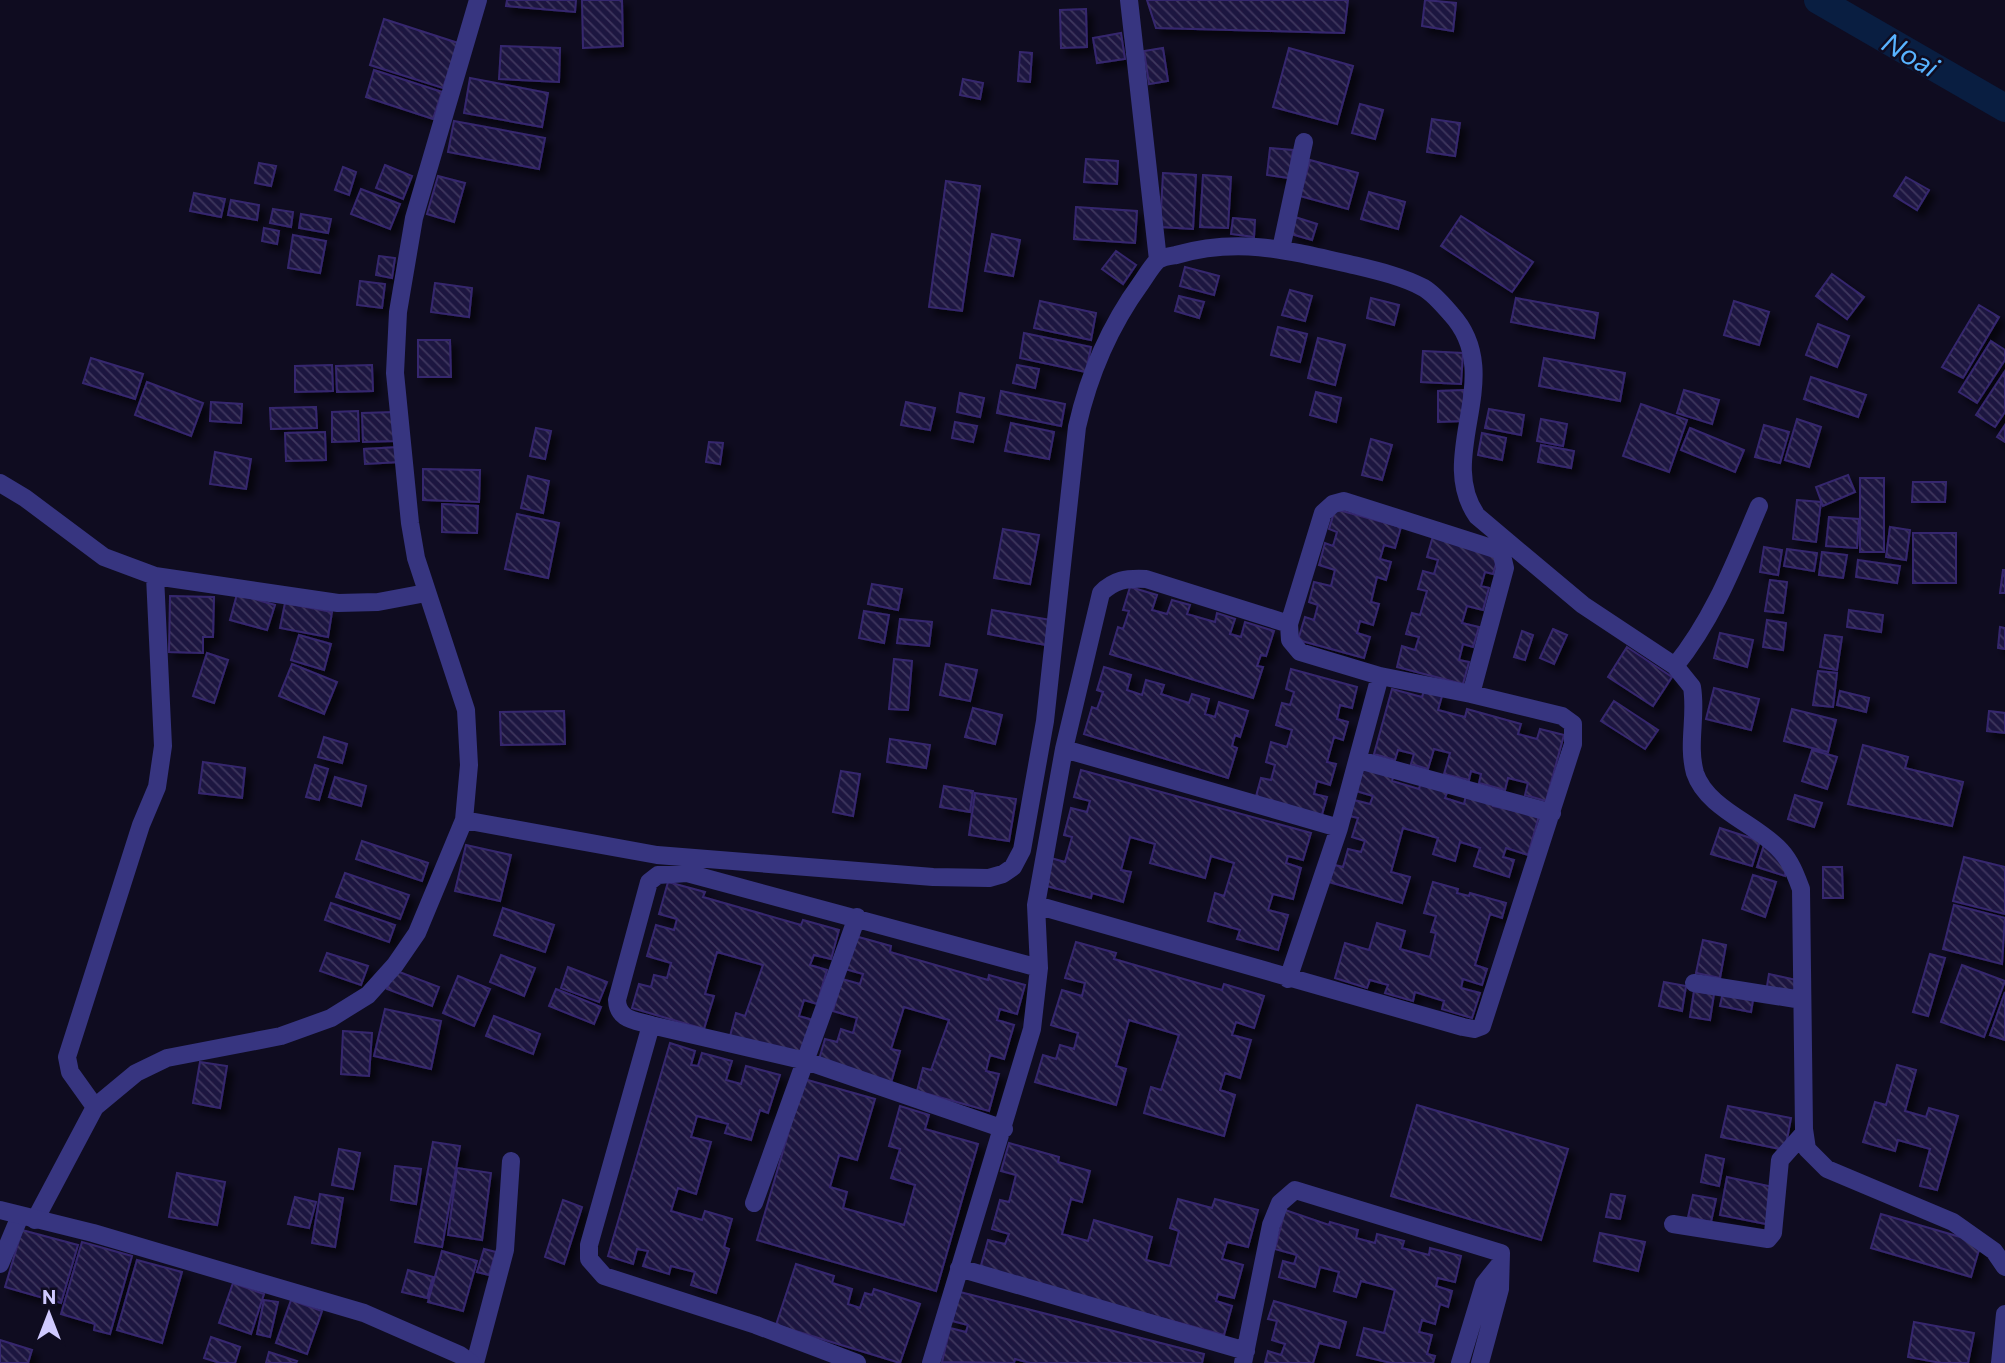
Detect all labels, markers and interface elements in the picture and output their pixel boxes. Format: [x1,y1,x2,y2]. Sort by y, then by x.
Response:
water label: Noai [1877,24,1946,84]
north arrow [14,1279,84,1349]
text: N [42,1285,56,1308]

